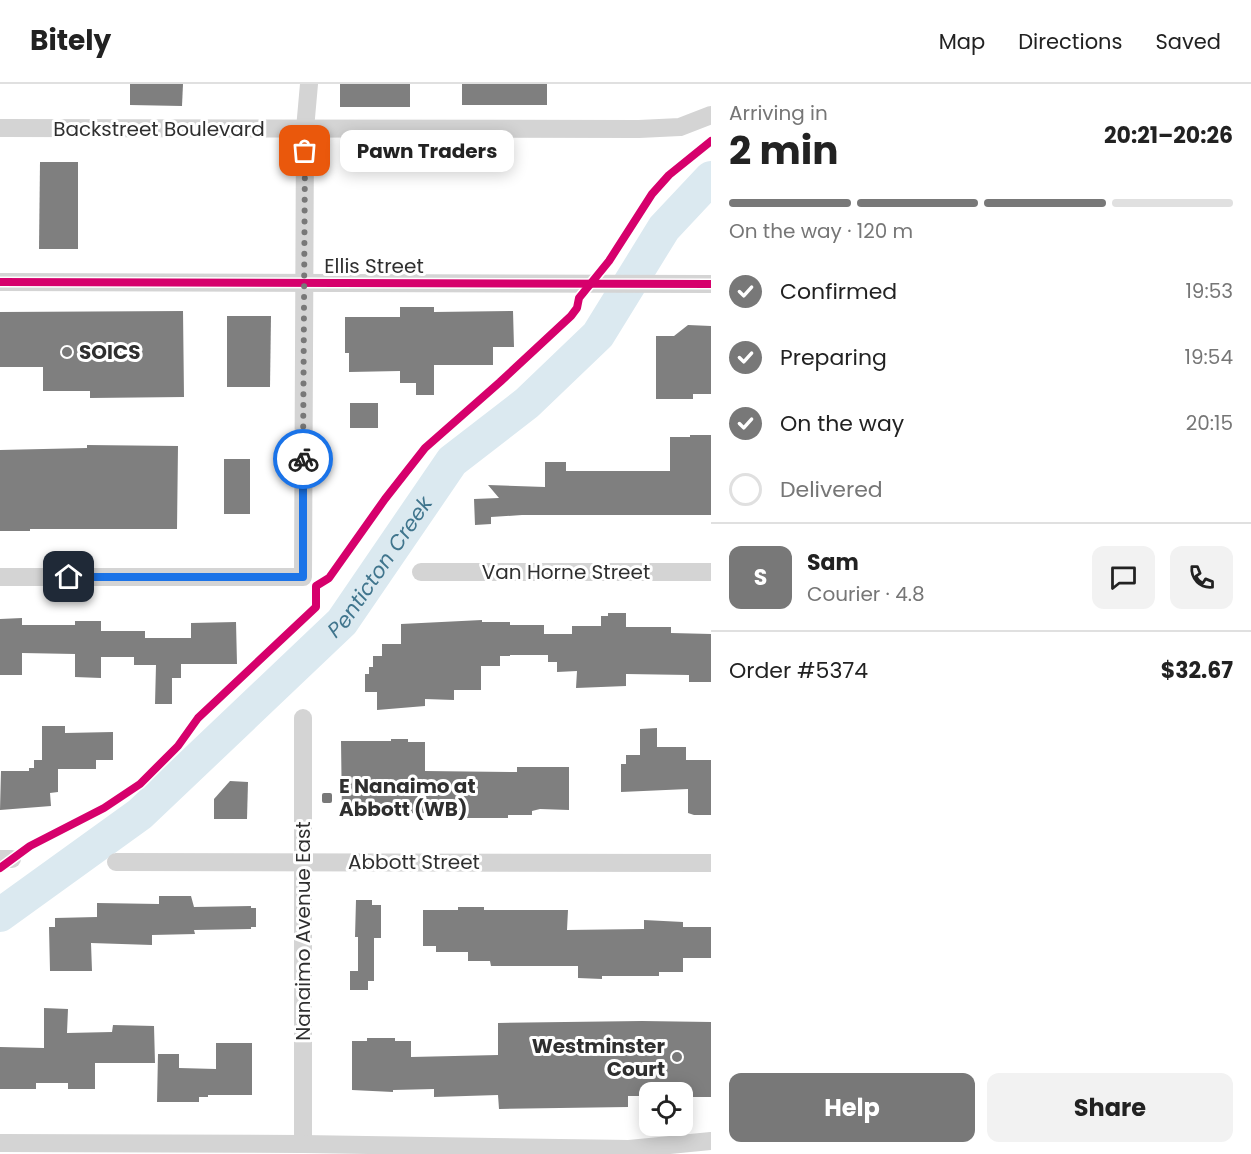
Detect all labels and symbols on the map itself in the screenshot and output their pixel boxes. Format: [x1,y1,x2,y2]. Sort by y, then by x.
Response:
street label: Backstreet Boulevard [53,115,265,143]
pin [279,125,330,176]
callout: Pawn Traders [341,130,515,172]
street label: Ellis Street [324,252,424,280]
place label: SOICS [79,338,140,366]
marker: SOICS [60,345,74,359]
courier [273,429,333,489]
water label: Penticton Creek [320,489,439,644]
pin [43,551,94,602]
street label: Van Horne Street [482,558,650,586]
place label: E Nanaimo at Abbott (WB) [339,772,476,823]
marker: E Nanaimo at Abbott (WB) [320,791,334,805]
street label: Nanaimo Avenue East [289,821,317,1041]
street label: Abbott Street [348,848,480,876]
place label: Westminster Court [532,1032,665,1083]
marker: Westminster Court [670,1050,684,1064]

